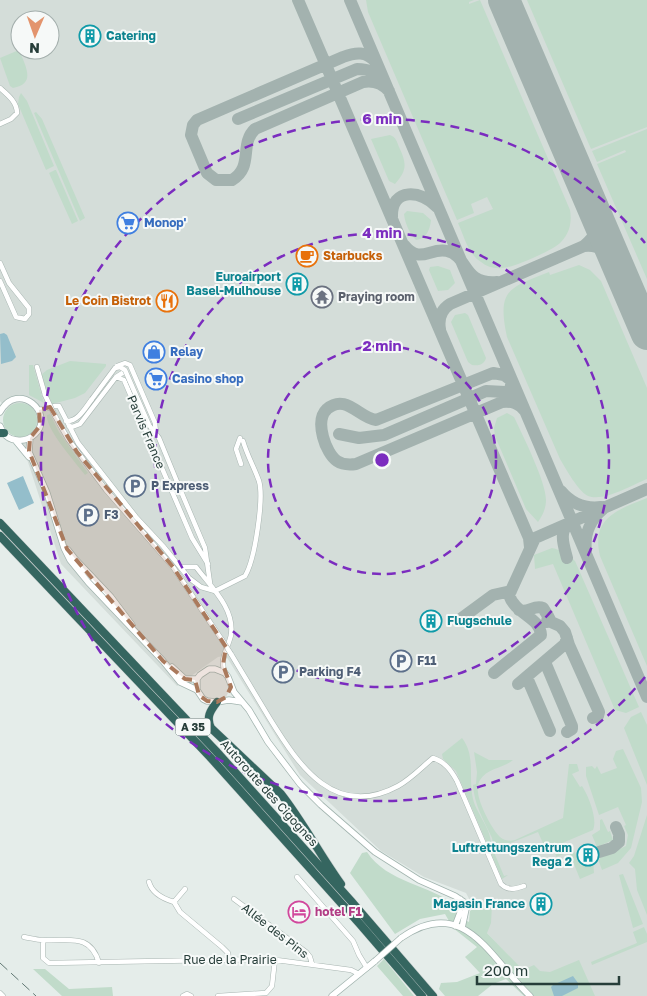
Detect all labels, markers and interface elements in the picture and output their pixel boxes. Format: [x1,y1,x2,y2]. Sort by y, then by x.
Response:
north arrow [10,10,60,60]
building icon: Catering [78,24,102,48]
place label: Catering [106,28,156,43]
text: N [29,40,40,57]
text: 6 min [362,109,402,127]
supermarket icon: Monop' [116,211,140,235]
place label: Monop' [144,215,187,230]
text: 4 min [362,223,402,241]
cafe icon: Starbucks [295,244,319,268]
place label: Starbucks [323,248,383,263]
place label: Euroairport Basel-Mulhouse [186,269,281,298]
building icon: Euroairport Basel-Mulhouse [285,272,309,296]
temple icon: Praying room [310,285,334,309]
restaurant icon: Le Coin Bistrot [155,289,179,313]
place label: Praying room [338,289,415,304]
place label: Le Coin Bistrot [65,293,151,308]
text: 2 min [362,336,402,354]
shop icon: Relay [142,340,166,364]
place label: Relay [170,344,204,359]
supermarket icon: Casino shop [144,367,168,391]
place label: Casino shop [172,371,244,386]
street label: Parvis France [124,393,169,471]
centre of rings [373,451,391,469]
parking icon: P Express [123,474,147,498]
place label: P Express [151,478,209,493]
parking icon: F3 [76,503,100,527]
place label: F3 [104,507,118,522]
building icon: Flugschule [419,609,443,633]
place label: Flugschule [447,613,512,628]
parking icon: F11 [389,649,413,673]
place label: F11 [417,653,437,668]
parking icon: Parking F4 [271,660,295,684]
place label: Parking F4 [299,664,362,679]
road number: A 35 [176,719,210,736]
street label: Autoroute des Cigognes [217,736,321,849]
place label: Luftrettungszentrum Rega 2 [452,840,572,869]
building icon: Luftrettungszentrum Rega 2 [576,843,600,867]
building icon: Magasin France [529,892,553,916]
place label: Magasin France [433,896,525,911]
street label: Allée des Pins [239,900,312,961]
hotel icon: hotel F1 [287,900,311,924]
place label: hotel F1 [315,904,362,919]
street label: Rue de la Prairie [183,952,277,967]
scale bar [477,954,620,986]
text: 200 m [484,961,528,979]

